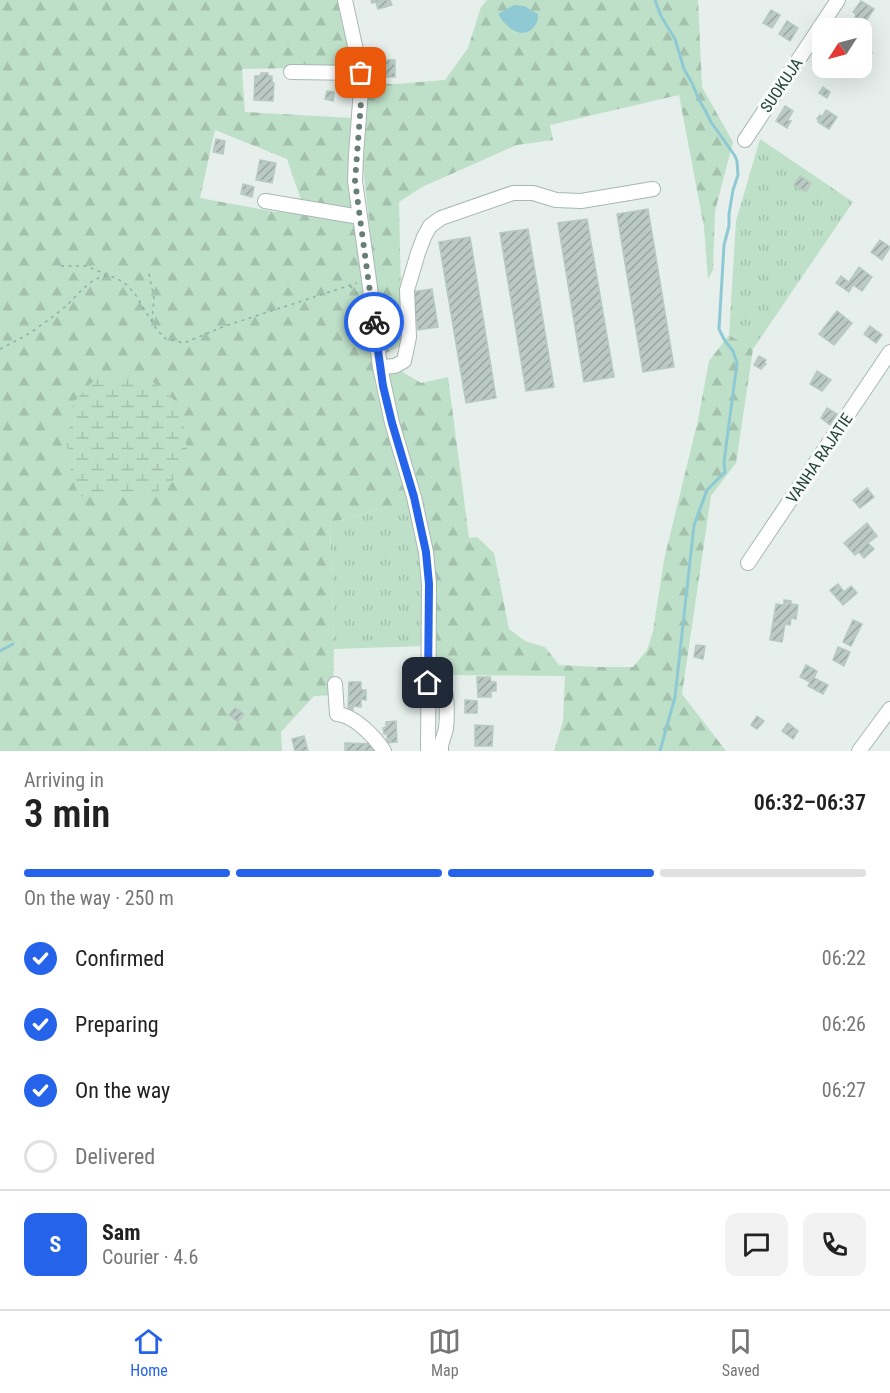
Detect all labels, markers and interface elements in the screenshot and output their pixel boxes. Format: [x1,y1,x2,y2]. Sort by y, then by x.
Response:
north arrow [812,18,872,78]
map controls [812,18,872,78]
pin [335,47,386,98]
street label: SUOKUJA [756,55,806,116]
icon: bag [344,56,377,89]
courier [344,292,404,352]
icon: bike [358,306,391,339]
street label: VANHA RAJATIE [782,410,856,507]
pin [402,657,453,708]
icon: home [411,666,444,699]
text: Arriving in [24,768,104,792]
text: 06:32–06:37 [754,790,866,815]
text: 3 min [24,791,110,837]
text: On the way · 250 m [24,886,174,910]
icon: check [24,942,57,975]
text: Confirmed [75,946,164,971]
text: 06:22 [822,946,866,970]
icon: check [24,1008,57,1041]
text: Preparing [75,1012,159,1037]
text: 06:26 [822,1012,866,1036]
icon: check [24,1074,57,1107]
text: On the way [75,1078,170,1103]
text: 06:27 [822,1078,866,1102]
text: Delivered [75,1144,155,1169]
button: chat [725,1213,788,1276]
button: phone [803,1213,866,1276]
text: Sam [102,1220,141,1245]
text: S [50,1232,61,1257]
text: Courier · 4.6 [102,1245,198,1269]
tab: Home [130,1325,168,1380]
tab: Map [428,1325,461,1380]
tab: Saved [722,1325,760,1380]

